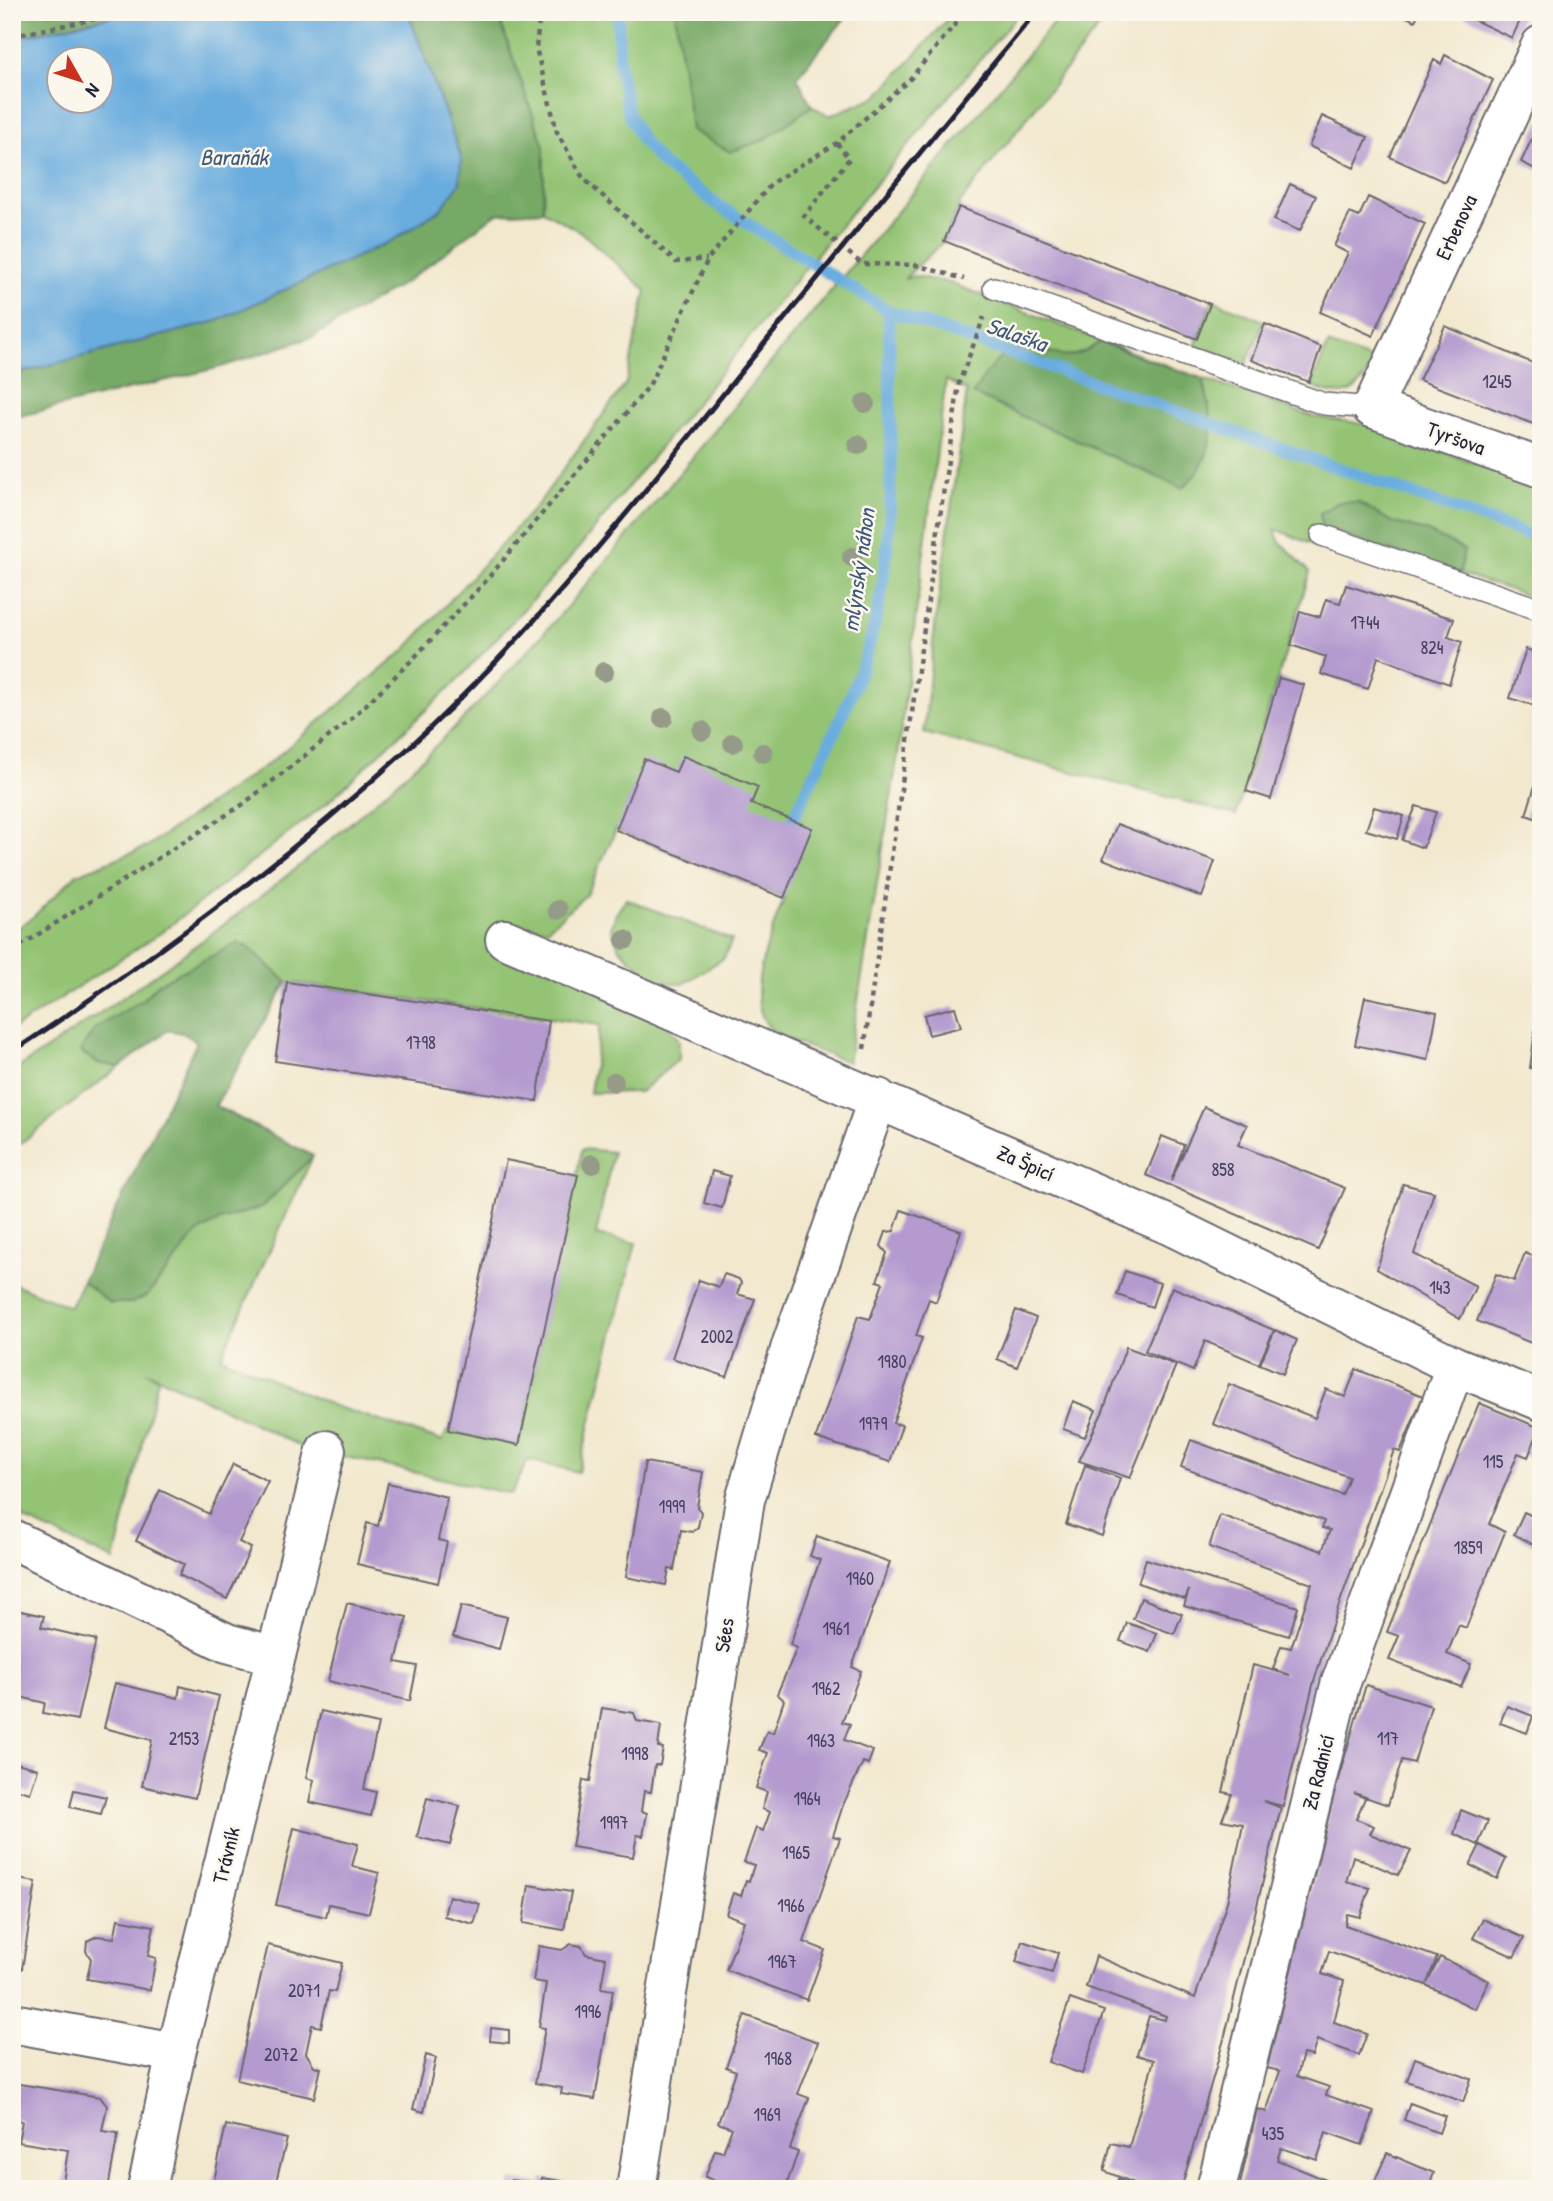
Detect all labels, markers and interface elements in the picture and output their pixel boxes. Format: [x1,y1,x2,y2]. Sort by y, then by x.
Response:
north arrow [46,46,116,116]
text: N [80,79,106,103]
water label: Baraňák [200,141,270,172]
street label: Erbenova [1428,190,1484,264]
water label: Salaška [983,309,1053,359]
house number: 1245 [1482,369,1512,394]
street label: Tyršova [1423,414,1489,462]
water label: mlýnský náhon [834,505,883,634]
house number: 1744 [1351,610,1380,635]
house number: 824 [1421,635,1444,660]
house number: 1798 [406,1030,436,1055]
street label: Za Špicí [993,1138,1059,1188]
house number: 858 [1211,1157,1235,1182]
house number: 143 [1429,1275,1451,1300]
house number: 2002 [701,1324,734,1349]
house number: 1980 [878,1349,907,1374]
house number: 1979 [859,1411,888,1436]
house number: 115 [1483,1449,1504,1474]
house number: 1999 [659,1494,686,1519]
house number: 1859 [1454,1535,1483,1560]
house number: 1960 [846,1566,874,1591]
street label: Sées [707,1616,741,1654]
house number: 1961 [823,1616,849,1641]
house number: 1962 [812,1676,841,1701]
house number: 2153 [169,1726,199,1751]
house number: 117 [1377,1726,1399,1751]
house number: 1963 [807,1728,835,1753]
street label: Za Radnicí [1295,1731,1341,1813]
house number: 1998 [621,1741,649,1766]
house number: 1964 [793,1786,821,1811]
house number: 1997 [600,1810,628,1835]
street label: Trávník [205,1823,247,1886]
house number: 1965 [782,1840,810,1865]
house number: 1966 [777,1893,805,1918]
house number: 1967 [767,1949,797,1974]
house number: 2071 [288,1978,320,2003]
house number: 1996 [575,1999,601,2024]
house number: 2072 [264,2042,298,2067]
house number: 1968 [764,2046,792,2071]
house number: 1969 [754,2102,781,2127]
house number: 435 [1262,2121,1285,2146]

